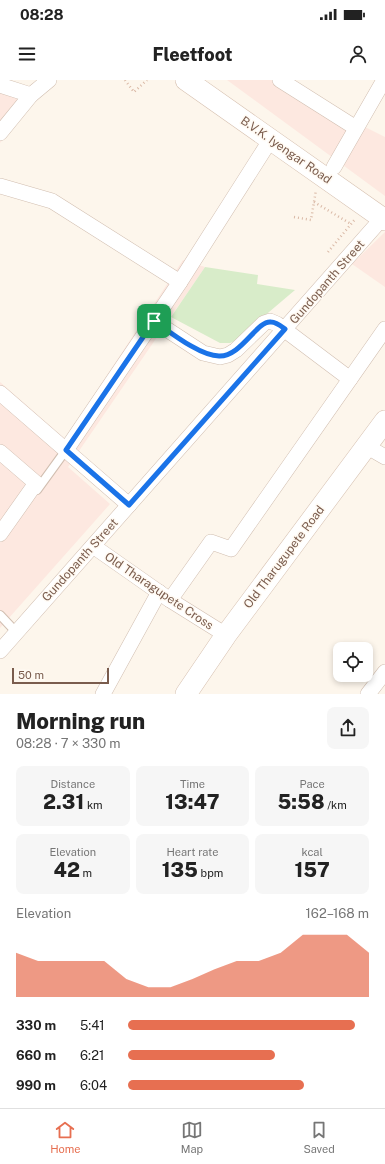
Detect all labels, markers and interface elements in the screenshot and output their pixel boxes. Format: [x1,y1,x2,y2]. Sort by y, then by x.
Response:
text: 08:28 [20,6,64,23]
icon: menu [16,43,38,65]
icon: person [347,43,369,65]
text: Fleetfoot [152,44,233,65]
street label: B.V.K. Iyengar Road [238,113,334,187]
street label: Gundopanth Street [287,237,367,327]
pin [137,304,171,338]
icon: arrive [143,310,165,332]
street label: Old Tharugupete Road [241,503,327,611]
street label: Gundopanth Street [39,515,121,604]
street label: Old Tharagupete Cross [102,549,216,633]
map controls [333,642,373,682]
button: locate [333,642,373,682]
scale bar [12,666,109,685]
text: 50 m [18,669,44,681]
button: share [327,707,369,749]
text: Morning run [16,708,145,734]
text: 08:28 · 7 × 330 m [16,736,121,751]
text: Distance [51,778,95,790]
text: Time [180,778,205,790]
text: Pace [300,778,325,790]
text: 2.31 [43,790,84,814]
text: 13:47 [165,790,220,814]
text: 5:58 [278,790,325,814]
text: km [84,799,103,811]
text: /km [325,799,347,811]
text: Elevation [49,846,96,858]
text: Heart rate [166,846,218,858]
text: kcal [302,846,323,858]
text: 42 [54,858,80,882]
text: 135 [162,858,198,882]
text: 157 [294,858,330,882]
text: m [80,867,92,879]
text: bpm [198,867,223,879]
text: Elevation [16,906,71,921]
text: 162–168 m [306,906,369,921]
text: 330 m [16,1018,56,1033]
text: 5:41 [80,1018,105,1033]
text: 660 m [16,1048,56,1063]
text: 6:21 [80,1048,104,1063]
text: 990 m [16,1078,56,1093]
text: 6:04 [80,1078,107,1093]
tab: Home [50,1119,80,1155]
tab: Map [181,1119,203,1155]
tab: Saved [303,1119,335,1155]

